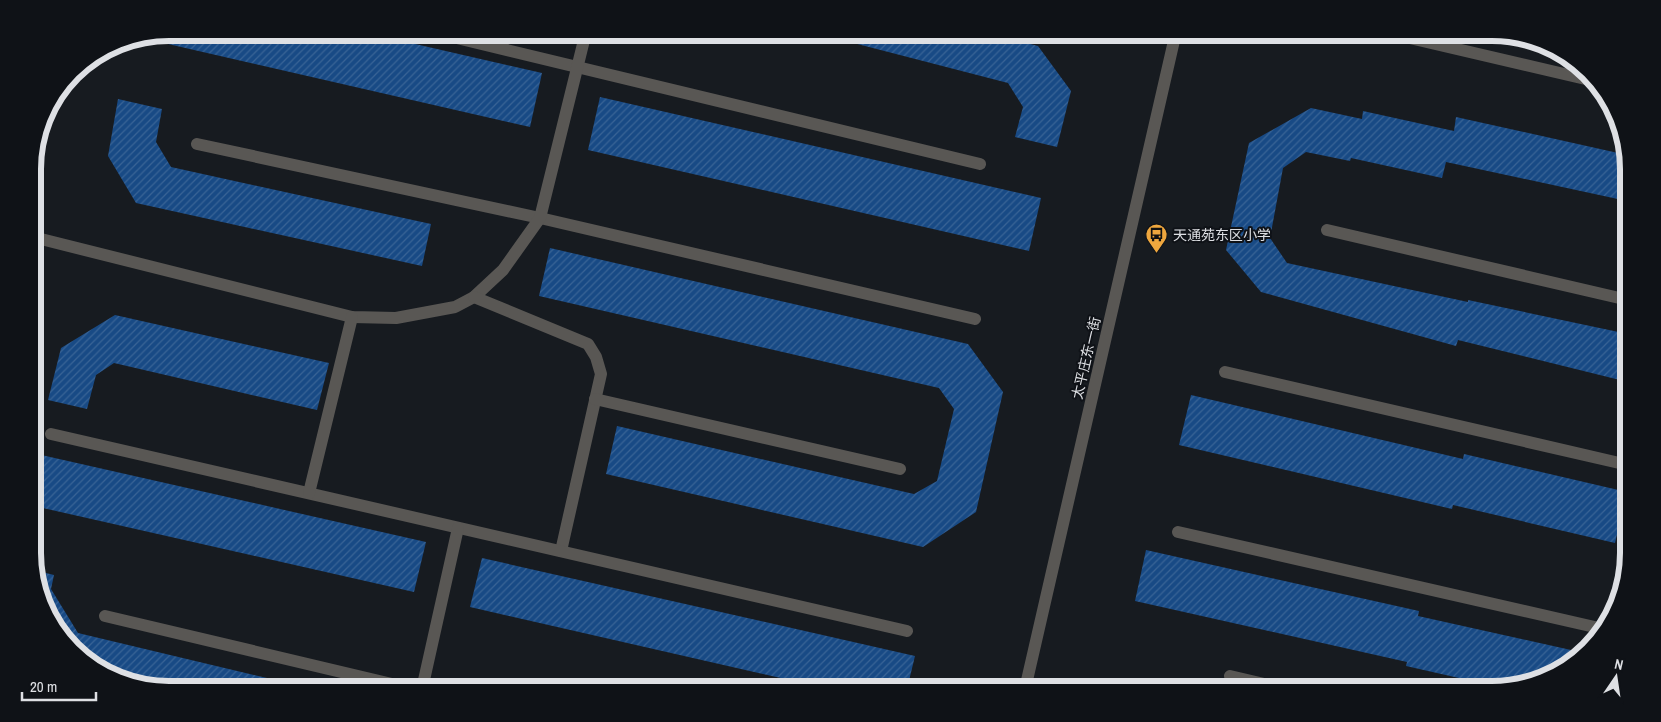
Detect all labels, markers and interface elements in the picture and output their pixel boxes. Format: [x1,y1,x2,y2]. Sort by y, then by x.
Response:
bus stop icon: 天通苑东区小学 [1145,223,1169,254]
place label: 天通苑东区小学 [1173,226,1271,244]
street label: 太平庄东一街 [1068,315,1104,401]
north arrow [1591,652,1641,702]
text: N [1613,655,1625,674]
scale bar [22,670,96,702]
text: 20 m [30,676,57,697]

